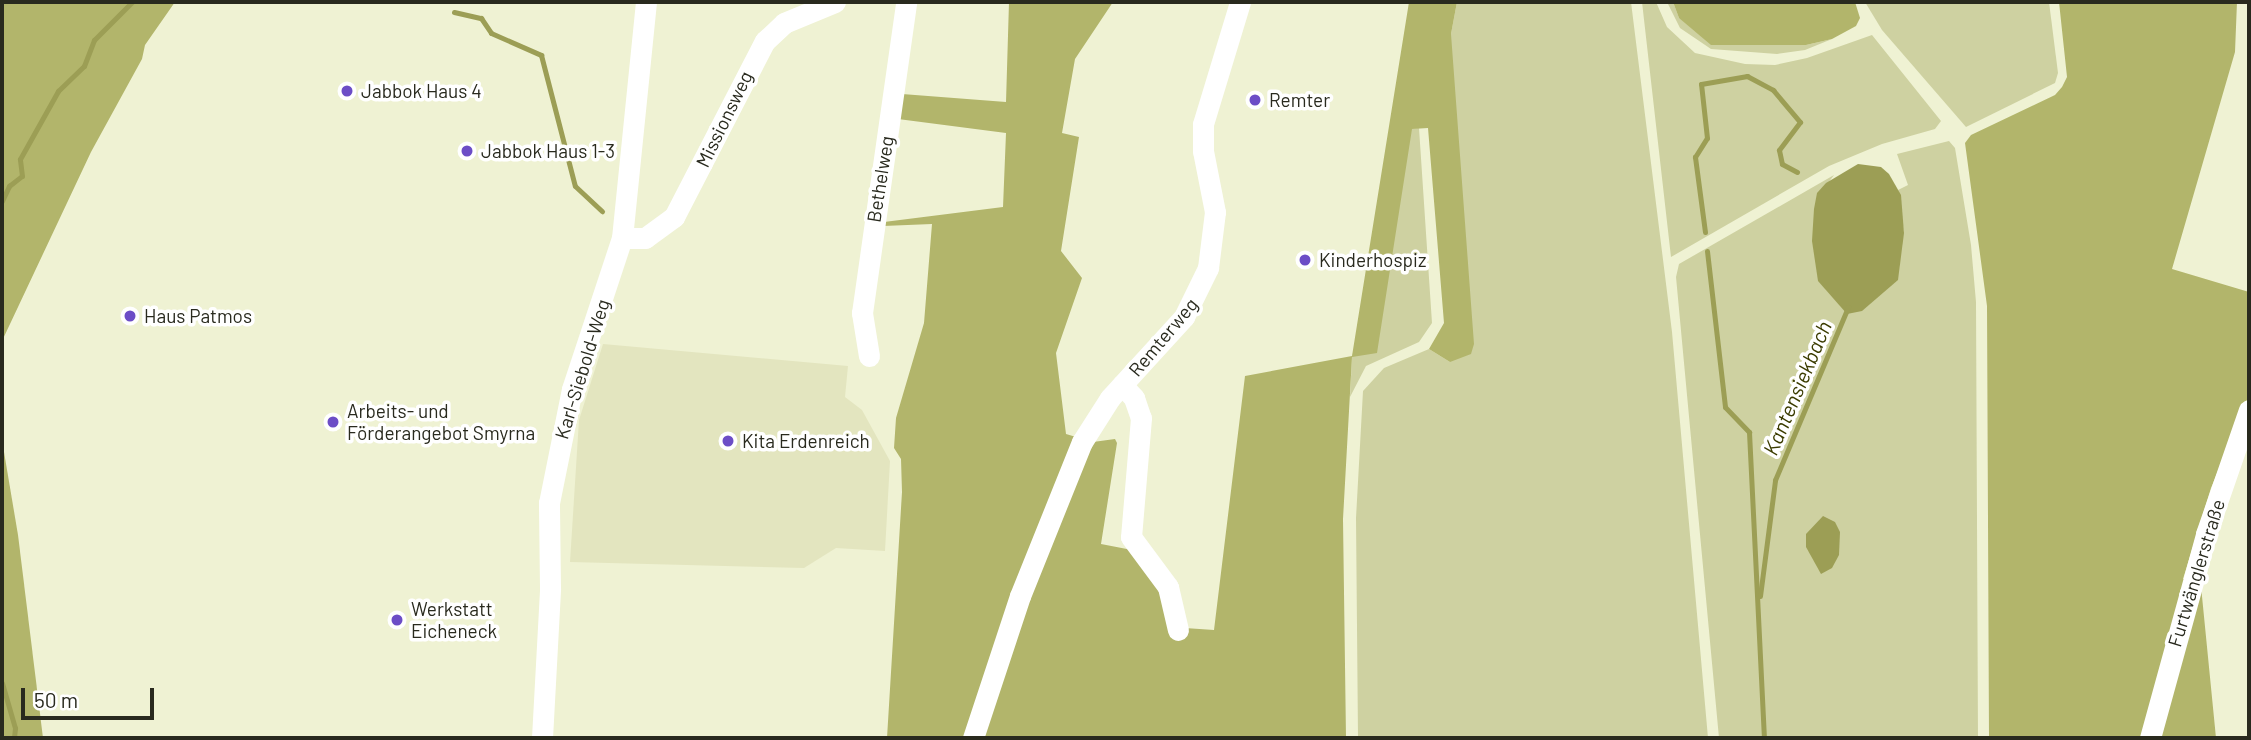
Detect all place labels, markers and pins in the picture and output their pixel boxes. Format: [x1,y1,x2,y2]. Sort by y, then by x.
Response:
place label: Jabbok Haus 4 [361,80,482,102]
marker: Jabbok Haus 4 [339,83,355,99]
place label: Remter [1269,89,1330,111]
marker: Remter [1247,92,1263,108]
place label: Jabbok Haus 1-3 [481,140,615,162]
marker: Jabbok Haus 1-3 [459,143,475,159]
place label: Kinderhospiz [1319,249,1426,271]
marker: Kinderhospiz [1297,252,1313,268]
place label: Haus Patmos [144,305,252,327]
marker: Haus Patmos [122,308,138,324]
place label: Arbeits- und Förderangebot Smyrna [347,400,535,444]
marker: Arbeits- und Förderangebot Smyrna [325,414,341,430]
place label: Kita Erdenreich [742,430,870,452]
marker: Kita Erdenreich [720,433,736,449]
place label: Werkstatt Eicheneck [411,598,497,642]
marker: Werkstatt Eicheneck [389,612,405,628]

